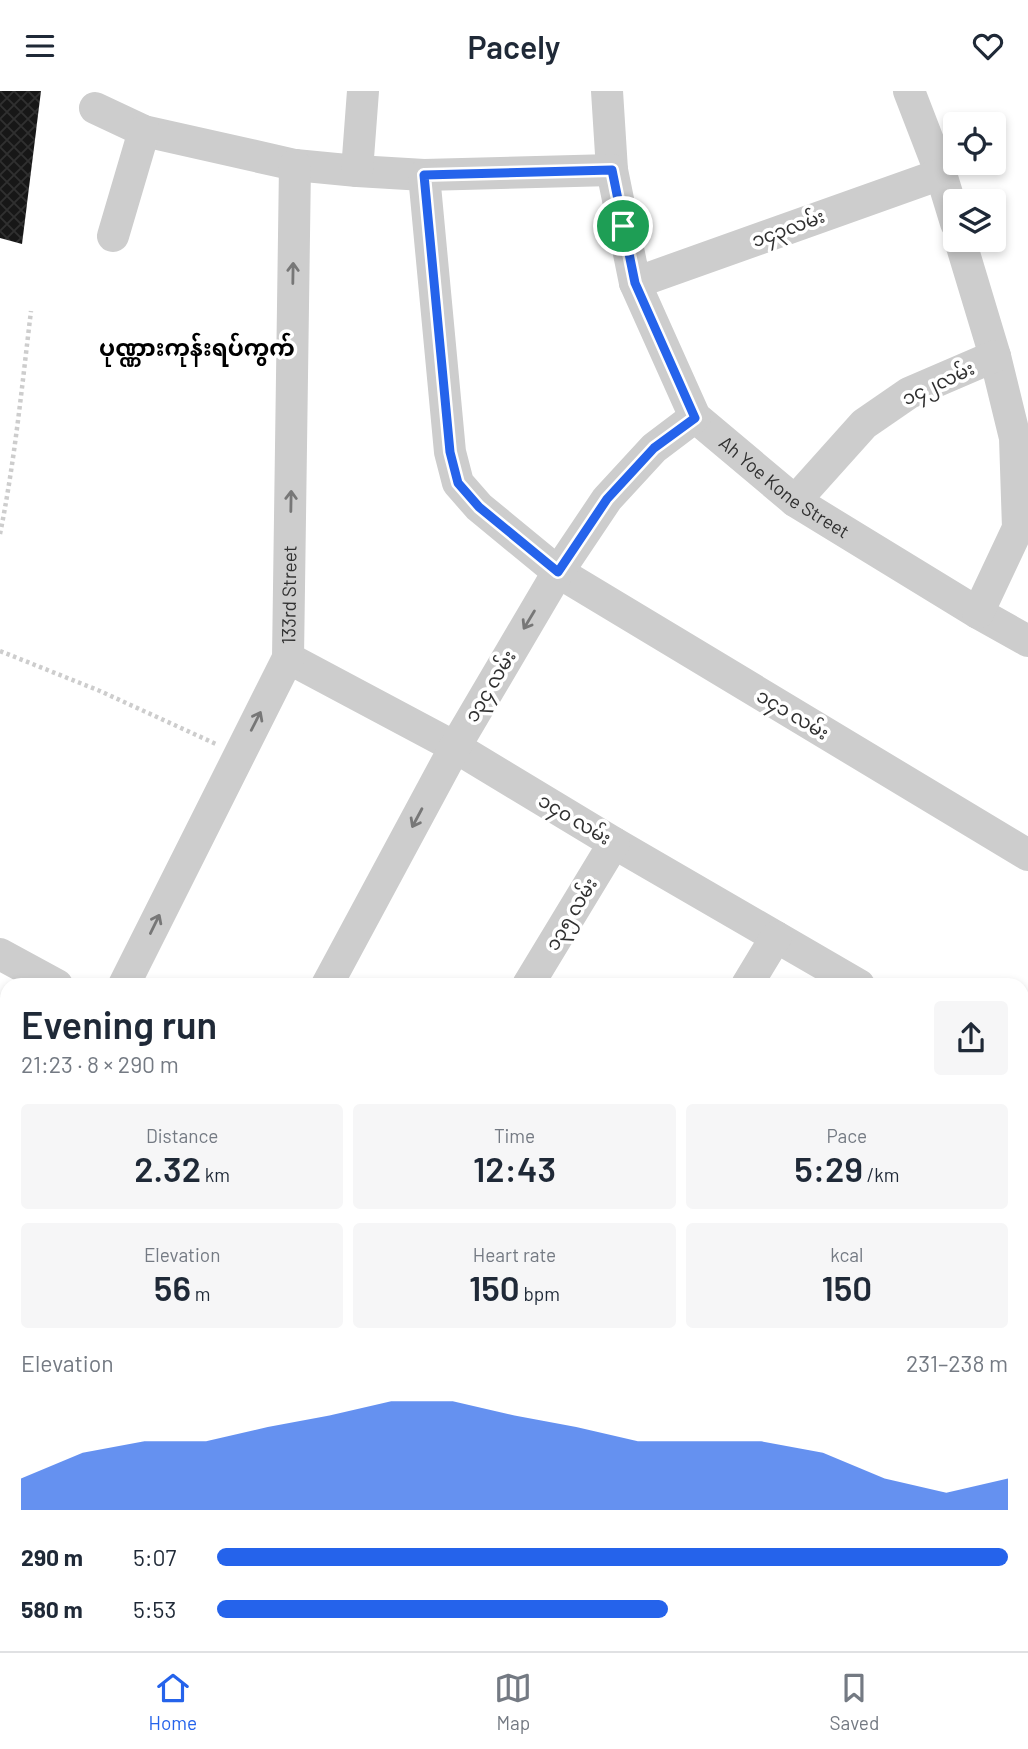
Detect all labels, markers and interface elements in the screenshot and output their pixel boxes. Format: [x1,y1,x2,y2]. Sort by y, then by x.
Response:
icon: menu [21,27,59,65]
text: Pacely [468,27,561,65]
icon: heart [969,27,1007,65]
map controls [943,112,1006,252]
button: locate [943,112,1006,175]
button: layers [943,189,1006,252]
pin [593,196,653,256]
street label: ၁၄၃လမ်း [747,202,829,256]
icon: arrive [604,207,642,245]
one-way arrow [287,262,300,285]
district label: ပုဏ္ဏားကုန်းရပ်ကွက် [99,332,295,367]
street label: ၁၄၂လမ်း [897,354,980,414]
street label: Ah Yoe Kone Street [715,430,854,543]
one-way arrow [284,490,297,513]
street label: 133rd Street [276,545,301,645]
one-way arrow [522,610,536,630]
street label: ၁၃၄ လမ်း [457,645,524,729]
street label: ၁၄၁ လမ်း [750,681,835,748]
one-way arrow [250,711,264,731]
street label: ၁၄၀ လမ်း [532,786,617,853]
one-way arrow [410,807,423,828]
street label: ၁၃၅ လမ်း [538,872,606,957]
one-way arrow [148,914,162,935]
text: Evening run [21,1001,217,1047]
button: share [934,1001,1008,1075]
text: 21:23 · 8 × 290 m [21,1050,179,1078]
text: Distance [146,1124,218,1147]
text: Time [494,1124,535,1147]
text: Pace [826,1124,867,1147]
text: 2.32 [134,1147,201,1189]
text: 12:43 [473,1147,556,1189]
text: 5:29 [794,1147,863,1189]
text: km [201,1163,230,1186]
text: /km [863,1163,900,1186]
text: Elevation [144,1243,220,1266]
text: Heart rate [473,1243,556,1266]
text: kcal [830,1243,863,1266]
text: 56 [154,1266,191,1308]
text: 150 [469,1266,520,1308]
text: 150 [821,1266,872,1308]
text: m [191,1282,210,1305]
text: bpm [520,1282,560,1305]
text: Elevation [21,1349,114,1377]
text: 231–238 m [906,1349,1008,1377]
text: 290 m [21,1543,83,1571]
text: 5:07 [133,1543,177,1571]
text: 580 m [21,1595,83,1623]
text: 5:53 [133,1595,176,1623]
tab: Home [149,1669,197,1734]
tab: Map [494,1669,532,1734]
tab: Saved [830,1669,879,1734]

